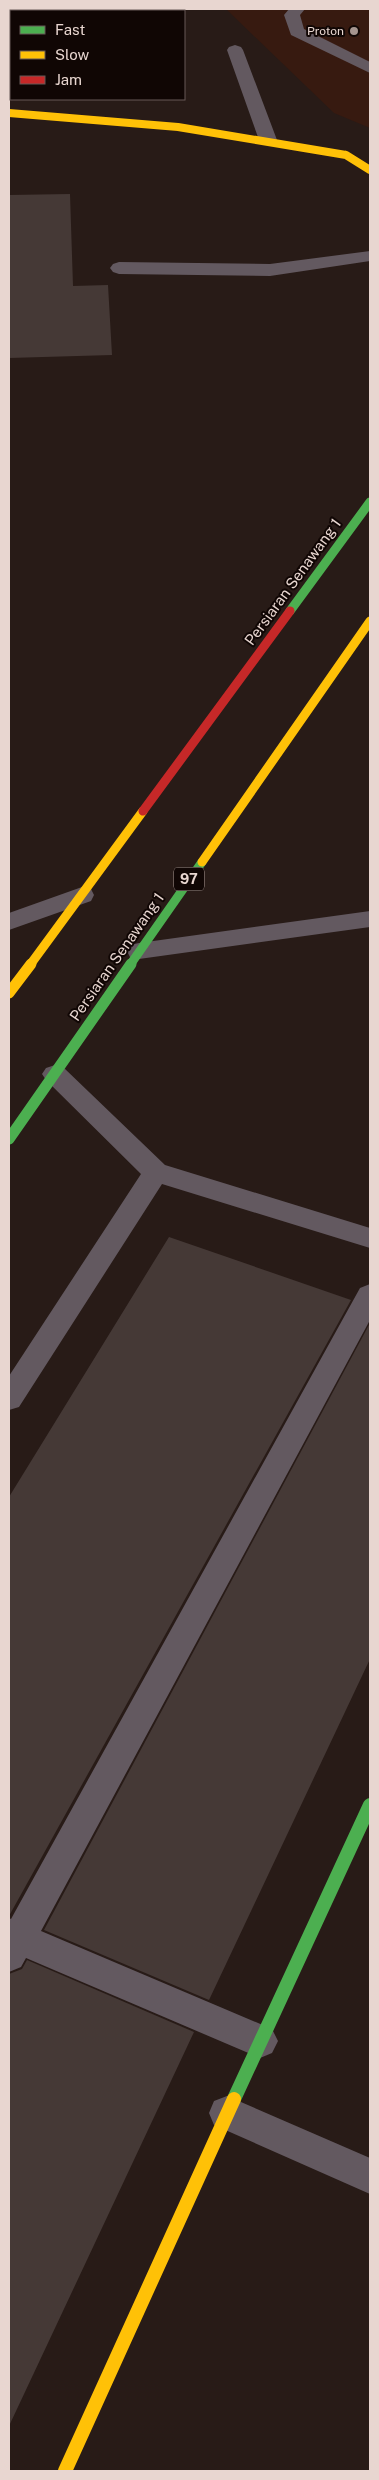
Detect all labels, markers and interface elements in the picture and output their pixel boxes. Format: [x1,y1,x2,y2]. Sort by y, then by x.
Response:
legend [10,10,185,100]
text: Fast [55,21,85,38]
place label: Proton [307,24,344,38]
marker: Proton [348,25,360,37]
text: Slow [55,46,90,63]
text: Jam [55,71,82,88]
street label: Persiaran Senawang 1 [241,515,344,648]
road number: 97 [174,868,204,891]
street label: Persiaran Senawang 1 [66,889,167,1024]

